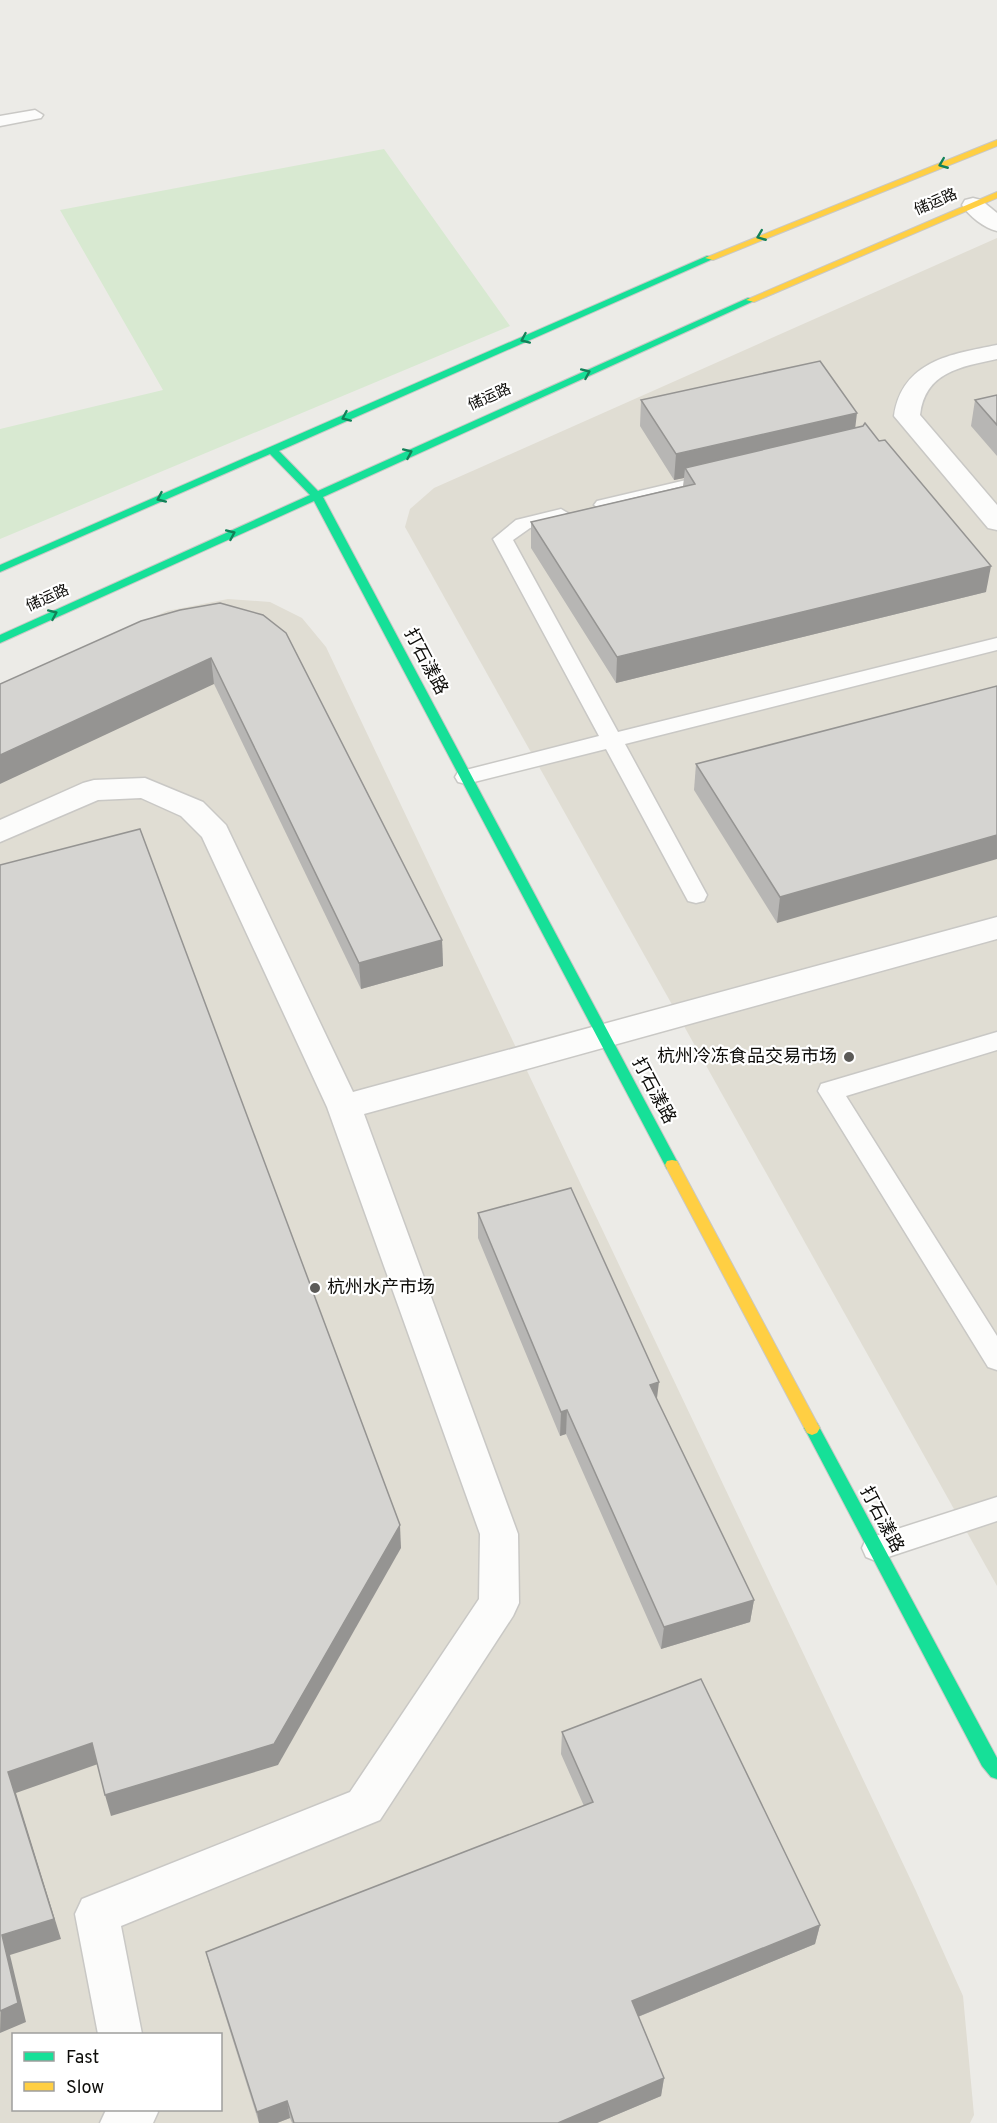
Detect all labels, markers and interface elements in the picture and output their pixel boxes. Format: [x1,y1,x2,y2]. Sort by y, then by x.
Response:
one-way arrow [938,157,949,169]
street label: 储运路 [912,185,960,221]
one-way arrow [757,229,768,241]
one-way arrow [520,332,531,344]
one-way arrow [580,368,591,380]
street label: 储运路 [466,380,514,416]
one-way arrow [342,410,353,422]
one-way arrow [402,449,413,461]
one-way arrow [156,491,167,503]
one-way arrow [224,529,235,541]
street label: 储运路 [24,581,72,617]
one-way arrow [47,610,58,622]
street label: 打石漾路 [398,625,452,699]
place label: 杭州冷冻食品交易市场 [657,1046,837,1069]
marker: 杭州冷冻食品交易市场 [842,1050,856,1064]
street label: 打石漾路 [626,1054,680,1128]
place label: 杭州水产市场 [327,1277,435,1300]
marker: 杭州水产市场 [308,1281,322,1295]
street label: 打石漾路 [854,1483,908,1557]
legend [12,2033,222,2111]
text: Fast [66,2047,99,2070]
text: Slow [66,2077,104,2100]

